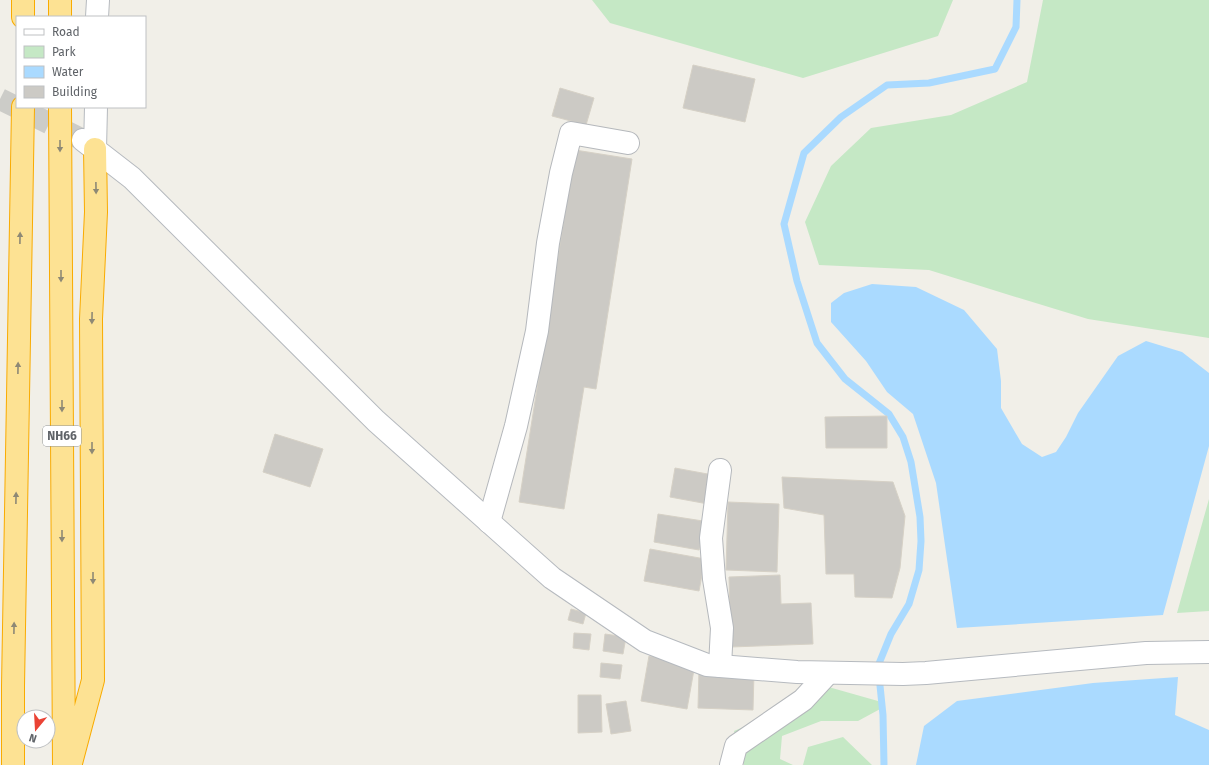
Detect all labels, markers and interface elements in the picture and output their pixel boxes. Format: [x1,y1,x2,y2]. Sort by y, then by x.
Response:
legend [16,16,146,108]
text: Road [52,25,80,39]
text: Park [52,45,76,59]
text: Water [52,65,84,79]
text: Building [52,85,98,99]
one-way arrow [57,140,63,153]
one-way arrow [92,182,99,194]
one-way arrow [17,231,23,244]
one-way arrow [58,270,64,283]
one-way arrow [88,312,95,324]
one-way arrow [15,361,21,374]
one-way arrow [59,400,65,413]
road number: NH66 [43,426,81,446]
one-way arrow [89,442,95,455]
one-way arrow [13,491,19,504]
one-way arrow [59,530,65,543]
one-way arrow [90,572,96,585]
one-way arrow [11,621,17,634]
north arrow [16,709,56,749]
text: N [28,731,39,745]

